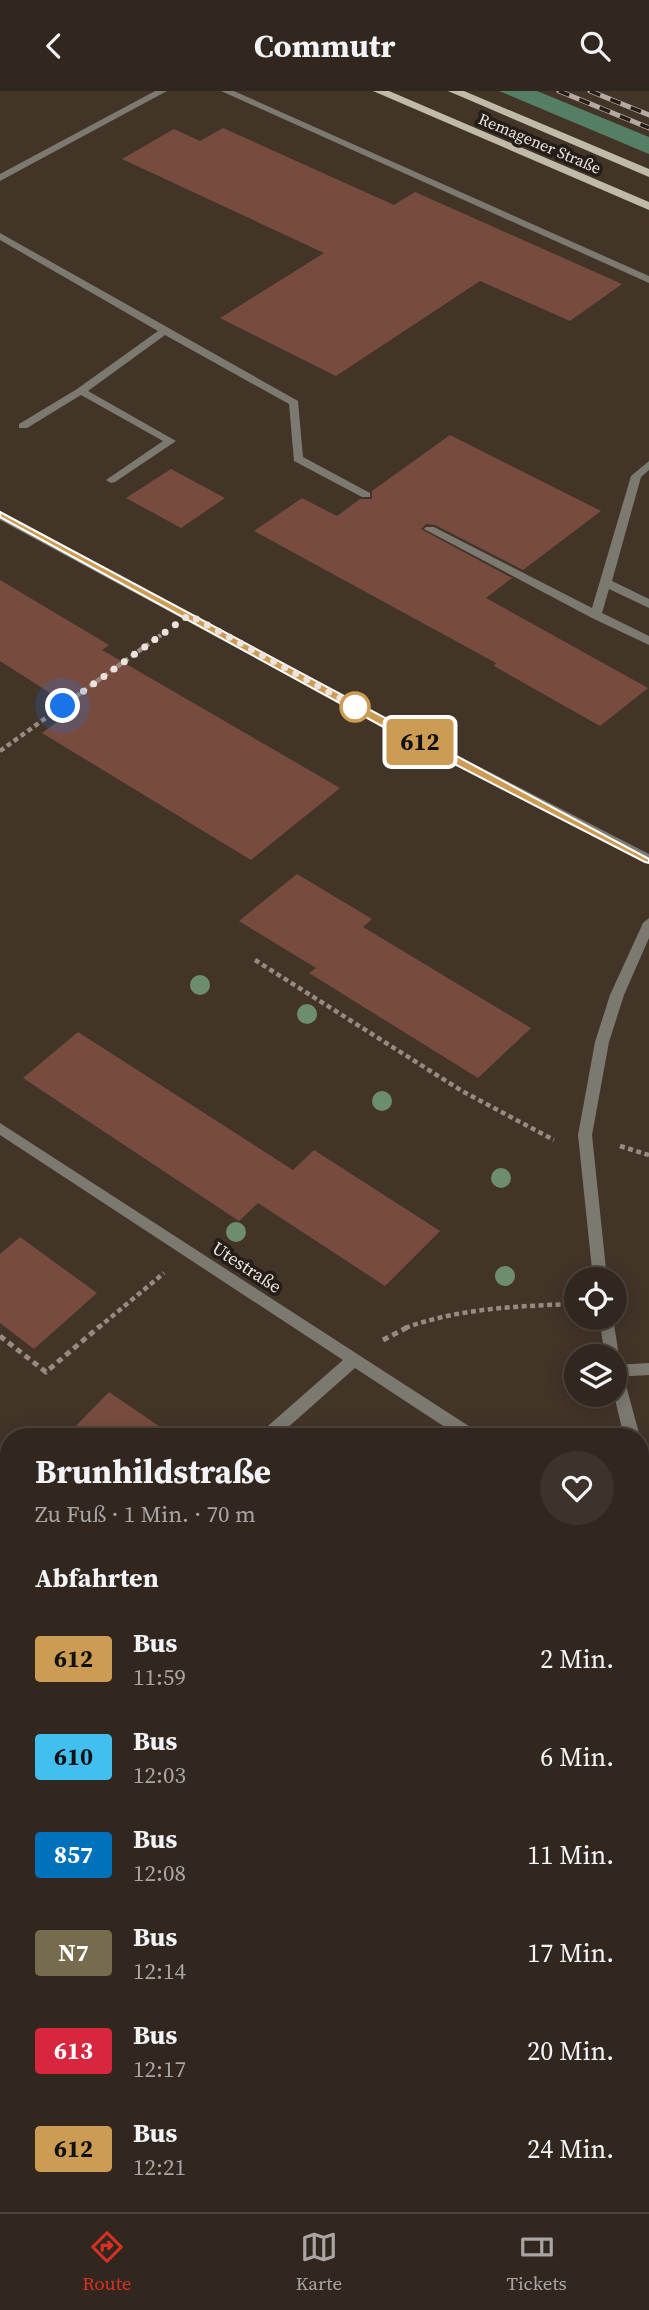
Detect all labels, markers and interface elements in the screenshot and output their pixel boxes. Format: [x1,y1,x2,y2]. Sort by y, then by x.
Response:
text: Commutr [254,24,395,68]
icon: back [35,27,73,65]
icon: search [576,27,614,65]
street label: Remagener Straße [475,107,605,179]
your location [45,688,80,723]
unlabelled marker [340,692,370,722]
line badge: 612 [380,719,460,765]
text: 612 [400,725,440,758]
street label: Utestraße [208,1235,286,1299]
map controls [564,1267,627,1407]
button: locate [564,1267,627,1330]
button: layers [564,1344,627,1407]
text: Brunhildstraße [35,1449,271,1494]
button: heart [540,1451,614,1525]
text: Zu Fuß · 1 Min. · 70 m [35,1498,256,1530]
text: Abfahrten [35,1560,159,1596]
text: Bus [133,1625,177,1661]
text: 2 Min. [540,1641,614,1677]
text: 612 [54,1642,93,1675]
text: 11:59 [133,1661,186,1693]
text: Bus [133,1723,177,1759]
text: 6 Min. [540,1739,614,1775]
text: 610 [54,1740,93,1773]
text: 12:03 [133,1759,186,1791]
text: Bus [133,1821,177,1857]
text: 11 Min. [527,1837,614,1873]
text: 857 [54,1838,93,1871]
text: 12:08 [133,1857,186,1889]
text: Bus [133,1919,177,1955]
text: 17 Min. [527,1935,614,1971]
text: N7 [58,1936,89,1969]
text: 12:14 [133,1955,186,1987]
text: Bus [133,2017,177,2053]
text: 20 Min. [527,2033,614,2069]
text: 613 [54,2034,93,2067]
text: 12:17 [133,2053,186,2085]
text: Bus [133,2115,177,2151]
text: 24 Min. [527,2131,614,2167]
text: 612 [54,2132,93,2165]
text: 12:21 [133,2151,186,2183]
tab: Route [82,2228,132,2296]
tab: Karte [296,2228,342,2296]
tab: Tickets [506,2228,567,2296]

